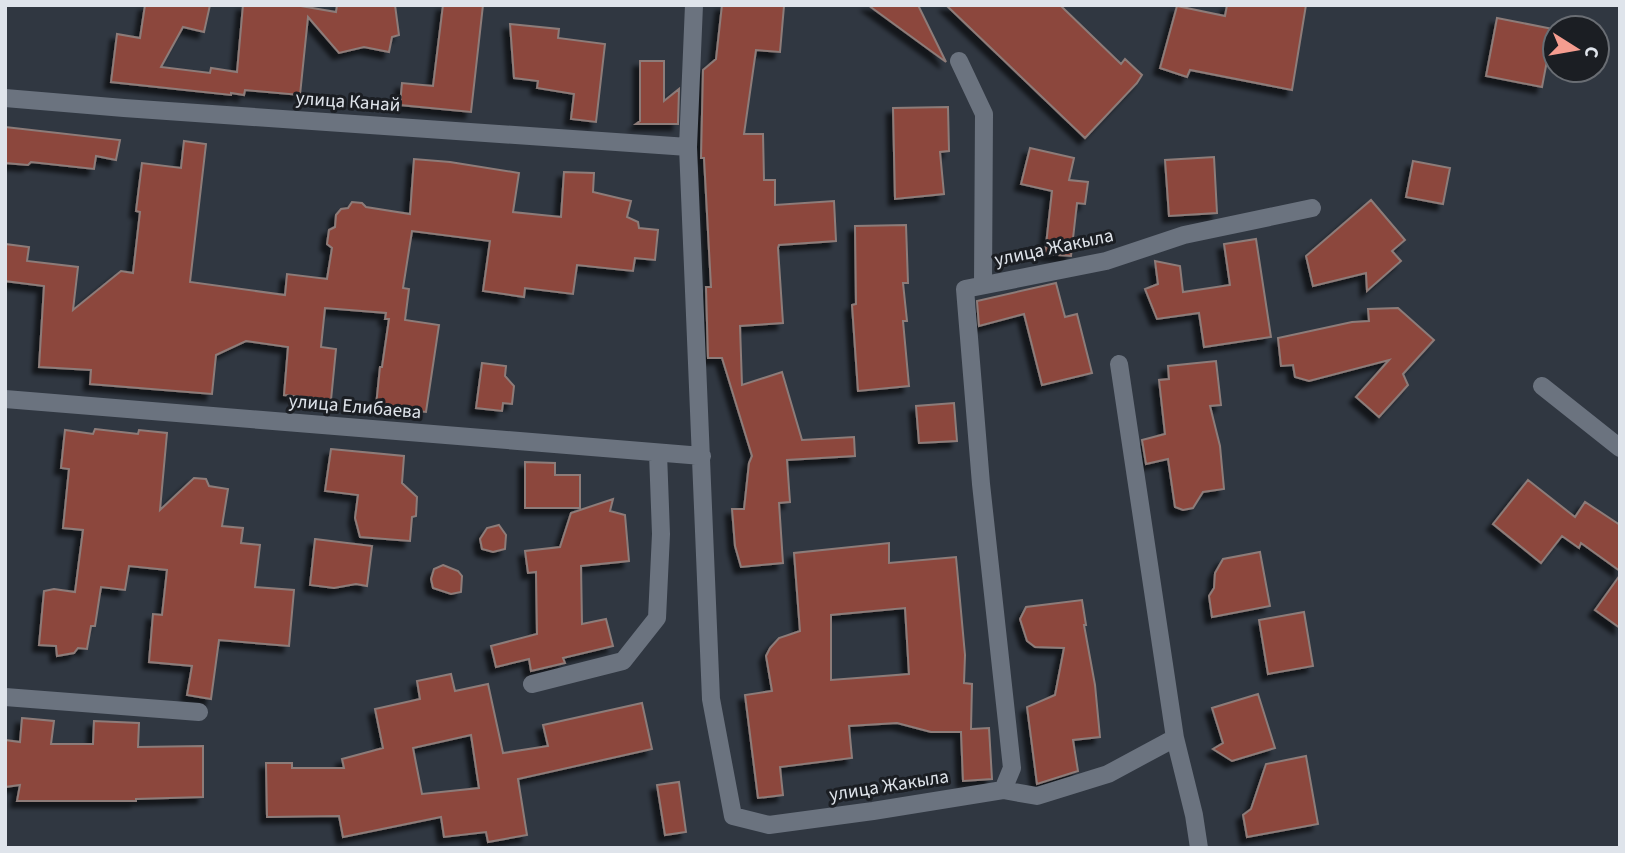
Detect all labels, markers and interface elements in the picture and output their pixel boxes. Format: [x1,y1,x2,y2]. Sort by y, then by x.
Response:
north arrow [1541,14,1611,84]
text: С [1577,44,1606,60]
street label: улица Канай [295,85,401,119]
street label: улица Жакыла [992,222,1116,274]
street label: улица Елибаева [288,388,422,426]
street label: улица Жакыла [827,763,951,809]

